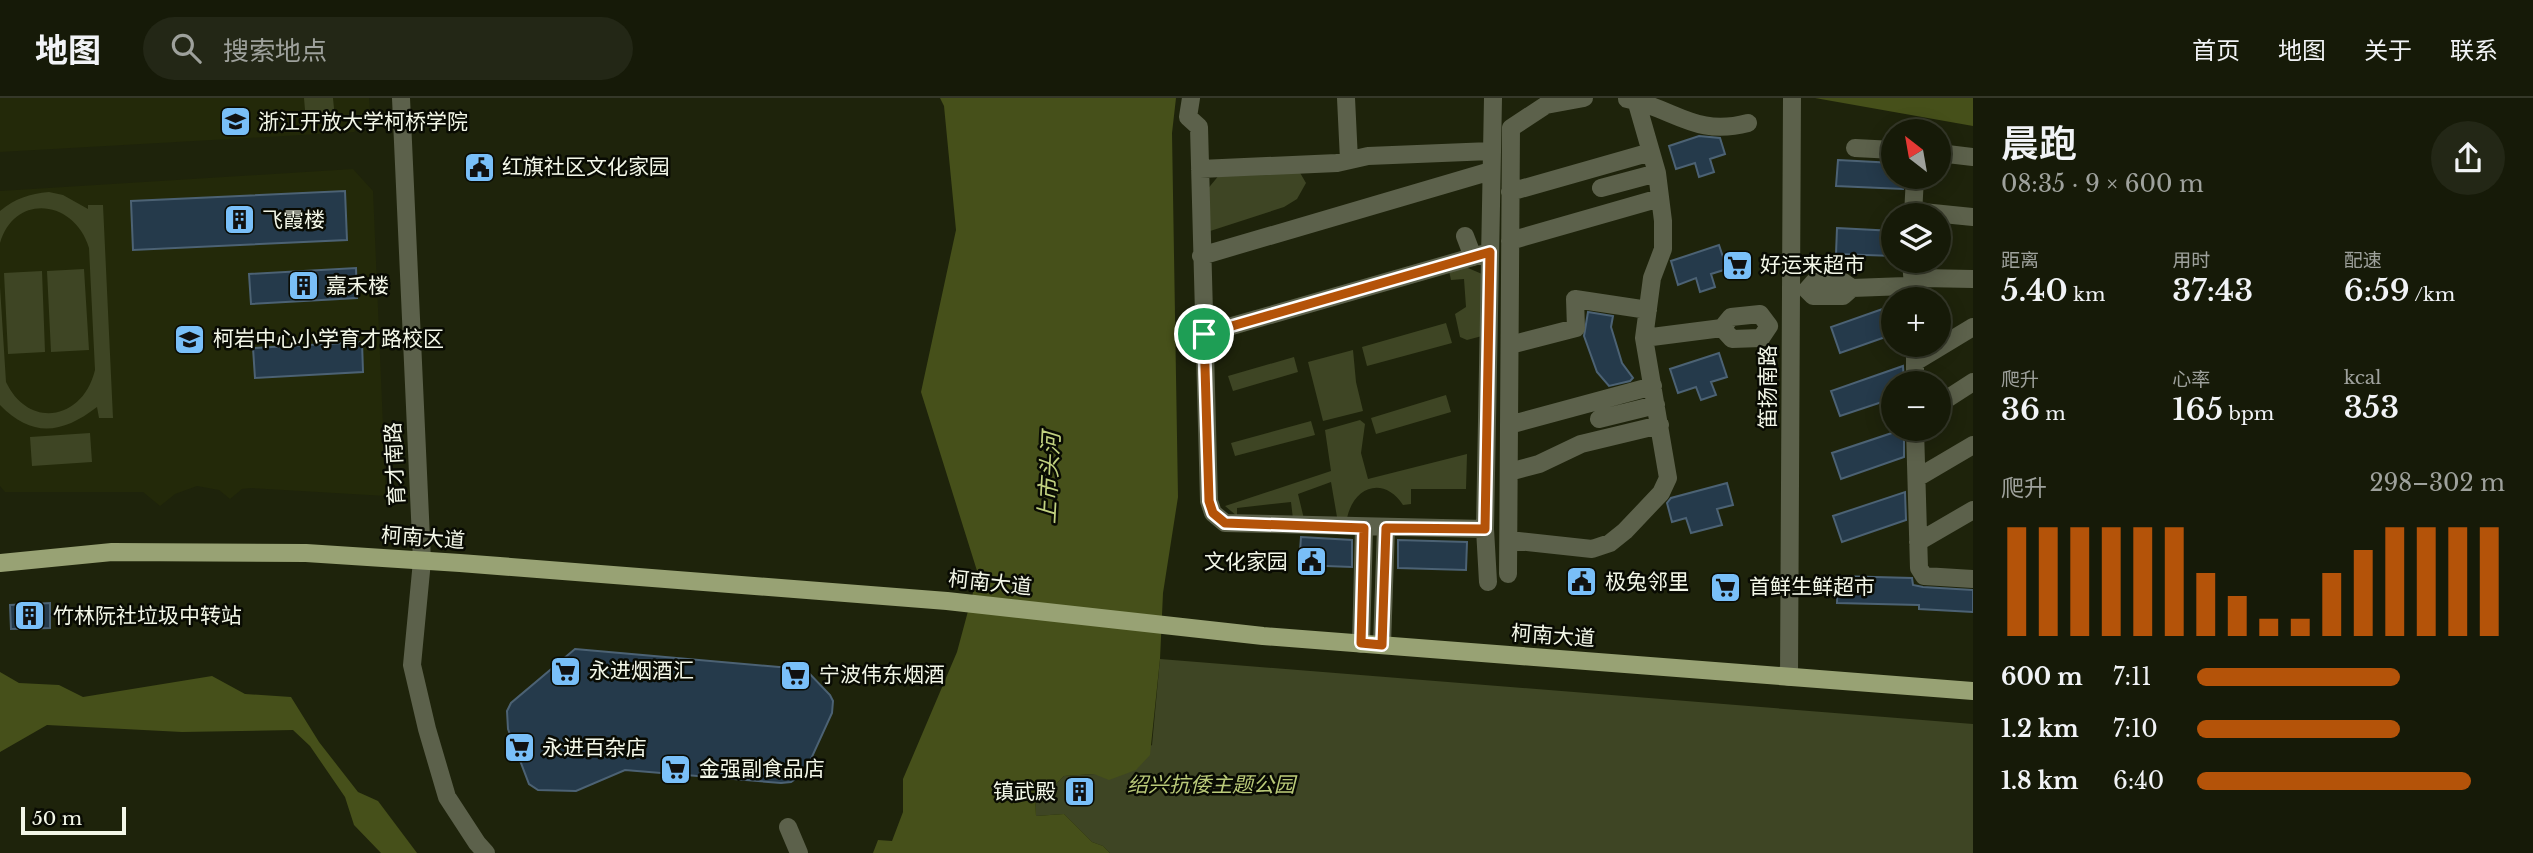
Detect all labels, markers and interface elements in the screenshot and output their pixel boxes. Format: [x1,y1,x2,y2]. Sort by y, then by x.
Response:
search box [143,17,633,80]
icon: search [167,29,205,67]
text: 地图 [35,30,101,71]
text: 搜索地点 [223,35,327,67]
text: 首页 [2192,36,2240,65]
text: 地图 [2278,36,2326,65]
text: 关于 [2364,36,2412,65]
text: 联系 [2450,36,2498,65]
school or university icon: 浙江开放大学柯桥学院 [218,105,252,139]
place label: 浙江开放大学柯桥学院 [258,109,468,135]
north arrow [1881,119,1951,189]
map controls [1881,119,1951,441]
text: 晨跑 [2001,120,2077,167]
button: share [2431,121,2505,195]
public building icon: 红旗社区文化家园 [462,150,496,184]
place label: 红旗社区文化家园 [502,154,670,180]
text: 08:35 · 9 × 600 m [2001,170,2204,198]
building icon: 飞霞楼 [222,203,256,237]
button: layers [1881,203,1951,273]
place label: 飞霞楼 [262,207,325,233]
supermarket icon: 好运来超市 [1720,248,1754,282]
text: 距离 [2001,249,2039,272]
text: 用时 [2172,249,2210,272]
text: 配速 [2344,249,2382,272]
place label: 好运来超市 [1760,252,1865,278]
building icon: 嘉禾楼 [286,269,320,303]
text: 5.40 [2001,272,2068,309]
text: 37:43 [2172,272,2253,309]
text: 6:59 [2344,272,2410,309]
place label: 嘉禾楼 [326,273,389,299]
text: km [2068,283,2105,306]
text: /km [2410,283,2455,306]
button: + [1881,287,1951,357]
pin [1174,304,1234,364]
icon: arrive [1185,315,1223,353]
school or university icon: 柯岩中心小学育才路校区 [173,322,207,356]
place label: 柯岩中心小学育才路校区 [213,326,444,352]
street label: 笛扬南路 [1755,345,1781,429]
text: kcal [2344,366,2382,389]
text: 爬升 [2001,368,2039,391]
text: 心率 [2172,368,2210,391]
button: − [1881,371,1951,441]
text: 353 [2344,389,2399,426]
text: 36 [2001,391,2040,428]
text: 165 [2172,391,2223,428]
text: m [2040,402,2066,425]
text: bpm [2223,402,2274,425]
street label: 育才南路 [380,421,410,507]
water label: 上市头河 [1033,427,1066,525]
text: 298–302 m [2369,469,2505,497]
text: 爬升 [2001,474,2047,502]
street label: 柯南大道 [380,522,466,554]
public building icon: 文化家园 [1294,545,1328,579]
place label: 文化家园 [1204,549,1288,575]
public building icon: 极兔邻里 [1565,565,1599,599]
street label: 柯南大道 [947,566,1033,600]
place label: 极兔邻里 [1605,569,1689,595]
supermarket icon: 首鲜生鲜超市 [1709,570,1743,604]
place label: 首鲜生鲜超市 [1749,574,1875,600]
building icon: 竹林阮社垃圾中转站 [13,599,47,633]
place label: 竹林阮社垃圾中转站 [53,603,242,629]
street label: 柯南大道 [1510,620,1596,652]
supermarket icon: 永进烟酒汇 [549,654,583,688]
place label: 永进烟酒汇 [589,658,694,684]
supermarket icon: 宁波伟东烟酒 [779,658,813,692]
place label: 宁波伟东烟酒 [819,662,945,688]
text: 600 m [2001,663,2083,691]
text: 7:11 [2113,663,2152,691]
text: 1.2 km [2001,715,2079,743]
text: 7:10 [2113,715,2158,743]
supermarket icon: 永进百杂店 [502,731,536,765]
place label: 永进百杂店 [542,735,647,761]
supermarket icon: 金强副食品店 [659,752,693,786]
place label: 金强副食品店 [699,756,825,782]
text: 1.8 km [2001,767,2078,795]
text: 6:40 [2113,767,2164,795]
park label: 绍兴抗倭主题公园 [1127,772,1298,798]
building icon: 镇武殿 [1062,775,1096,809]
place label: 镇武殿 [993,779,1056,805]
scale bar [21,804,126,836]
text: 50 m [32,807,82,830]

